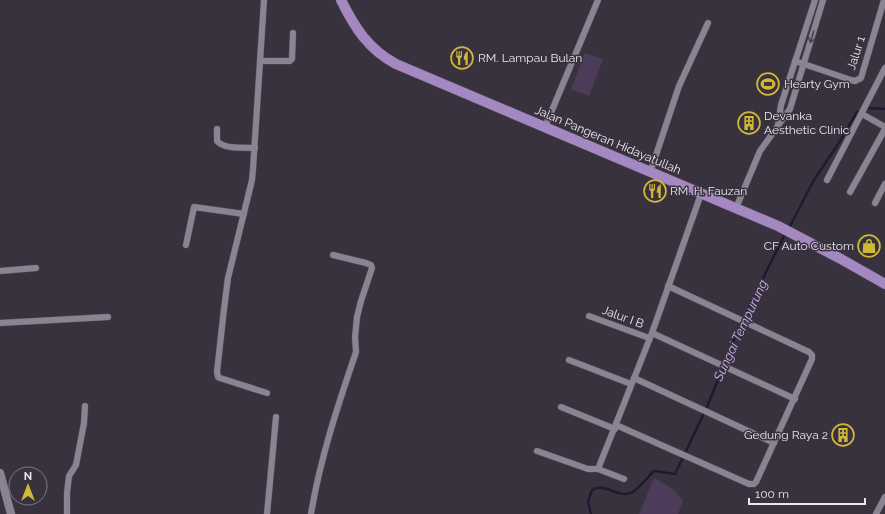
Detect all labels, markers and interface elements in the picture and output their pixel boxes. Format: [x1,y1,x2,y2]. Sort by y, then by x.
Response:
one-way arrow [807,31,815,43]
street label: Jalur 1 [844,34,868,72]
restaurant icon: RM. Lampau Bulan [449,45,475,71]
place label: RM. Lampau Bulan [478,51,582,65]
sports icon: Hearty Gym [755,71,781,97]
place label: Hearty Gym [784,77,850,91]
street label: Jalan Pangeran Hidayatullah [533,103,683,177]
place label: Devanka Aesthetic Clinic [764,109,850,137]
building icon: Devanka Aesthetic Clinic [736,110,762,136]
restaurant icon: RM. H. Fauzan [642,178,668,204]
place label: RM. H. Fauzan [670,184,747,198]
shop icon: CF Auto Custom [856,233,882,259]
place label: CF Auto Custom [764,239,854,253]
water label: Sungai Tempurung [710,277,771,384]
street label: Jalur I B [600,303,646,331]
building icon: Gedung Raya 2 [830,422,856,448]
place label: Gedung Raya 2 [744,428,828,442]
north arrow [8,466,48,506]
text: N [24,470,32,483]
scale bar [749,480,865,506]
text: 100 m [755,487,789,501]

